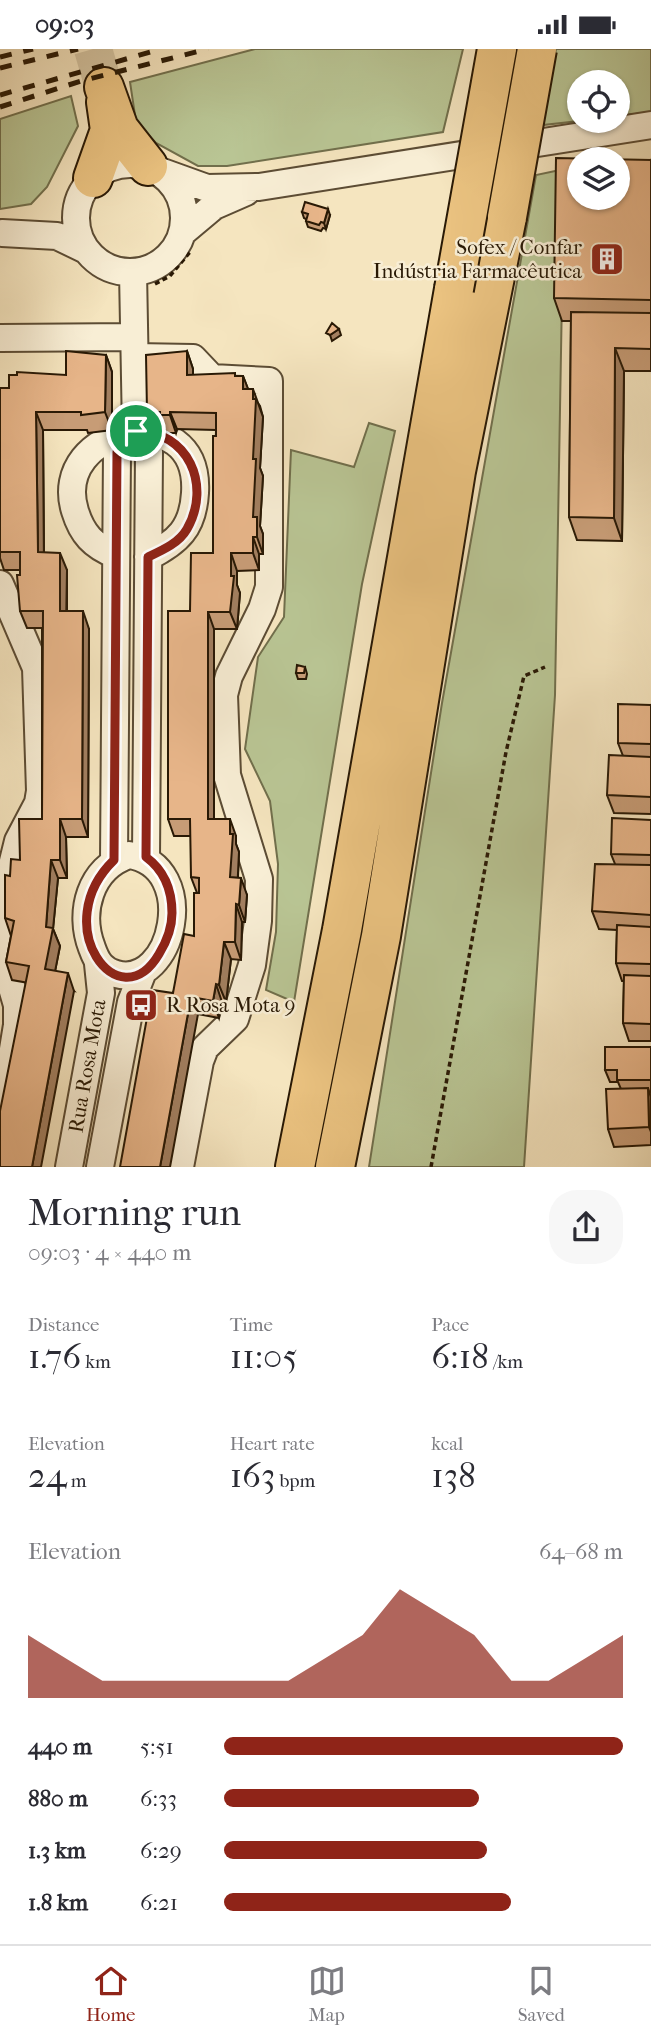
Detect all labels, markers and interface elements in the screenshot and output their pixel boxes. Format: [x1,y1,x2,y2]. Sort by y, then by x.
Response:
text: 09:03 [35,9,94,40]
map controls [567,70,630,210]
button: locate [567,70,630,133]
button: layers [567,147,630,210]
place label: Sofex / Confar Indústria Farmacêutica [373,235,582,283]
building icon: Sofex / Confar Indústria Farmacêutica [588,240,626,278]
pin [106,401,166,461]
icon: arrive [117,412,155,450]
bus stop icon: R Rosa Mota 9 [122,986,160,1024]
place label: R Rosa Mota 9 [166,993,296,1017]
street label: Rua Rosa Mota [63,997,111,1135]
text: Morning run [28,1190,241,1235]
button: share [549,1190,623,1264]
text: 09:03 · 4 × 440 m [28,1239,191,1266]
text: Distance [28,1314,99,1336]
text: Time [230,1314,273,1336]
text: Pace [431,1314,469,1336]
text: 1.76 [28,1336,81,1377]
text: 11:05 [230,1336,298,1377]
text: 6:18 [431,1336,489,1377]
text: km [81,1351,111,1373]
text: /km [489,1351,523,1373]
text: Elevation [28,1433,105,1455]
text: Heart rate [230,1433,315,1455]
text: kcal [431,1433,463,1455]
text: 24 [28,1455,67,1496]
text: 163 [230,1455,275,1496]
text: 138 [431,1455,476,1496]
text: m [67,1470,87,1492]
text: bpm [275,1470,315,1492]
text: Elevation [28,1538,121,1565]
text: 64–68 m [539,1538,623,1565]
text: 440 m [28,1733,92,1760]
text: 5:51 [140,1733,174,1760]
text: 880 m [28,1785,88,1812]
text: 6:33 [140,1785,177,1812]
text: 1.3 km [28,1837,86,1864]
text: 6:29 [140,1837,182,1864]
text: 1.8 km [28,1889,88,1916]
text: 6:21 [140,1889,178,1916]
tab: Home [86,1962,136,2026]
tab: Map [308,1962,346,2026]
tab: Saved [518,1962,565,2026]

